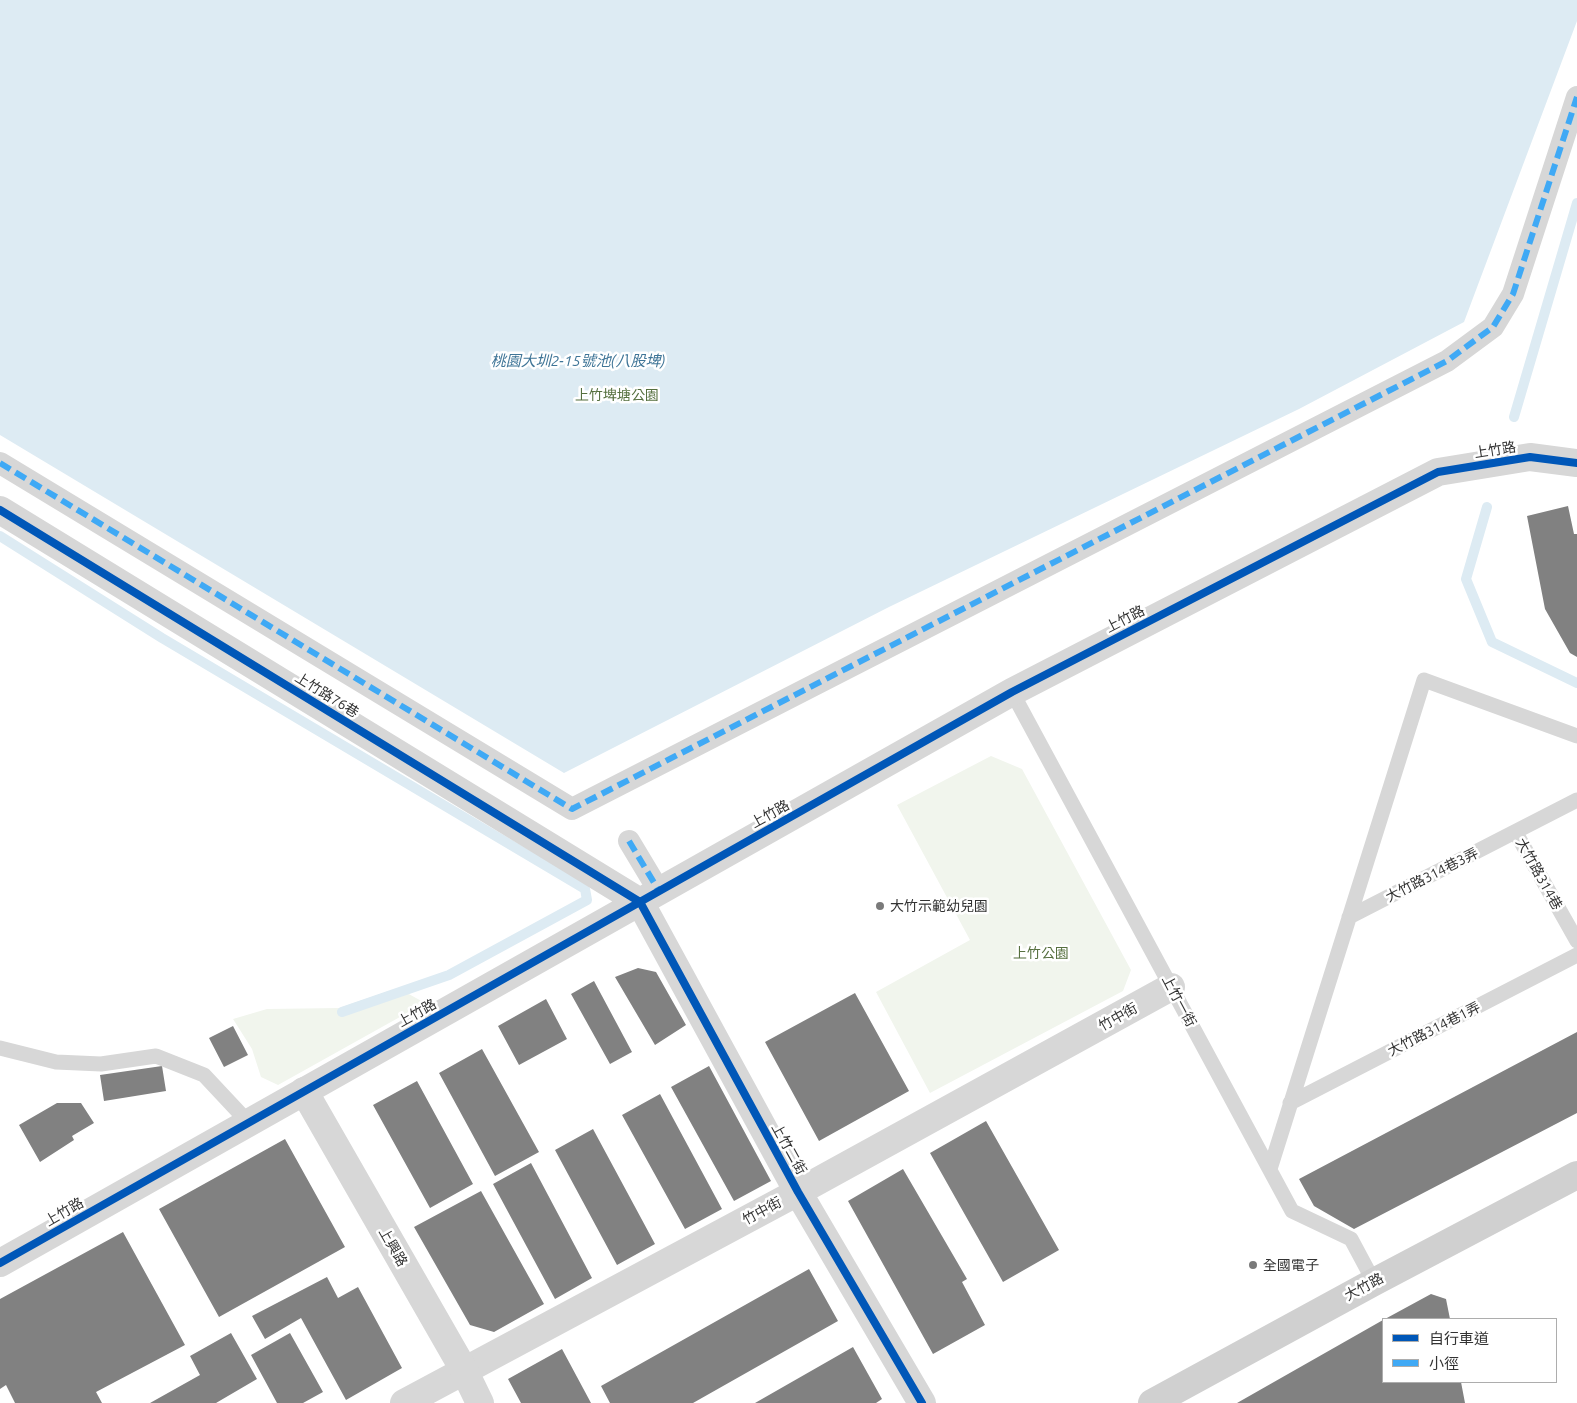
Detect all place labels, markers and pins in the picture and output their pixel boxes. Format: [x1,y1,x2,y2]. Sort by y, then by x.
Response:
place label: 大竹示範幼兒園 [890,898,988,914]
marker: 大竹示範幼兒園 [874,900,886,912]
place label: 全國電子 [1263,1257,1319,1273]
marker: 全國電子 [1247,1259,1259,1271]

